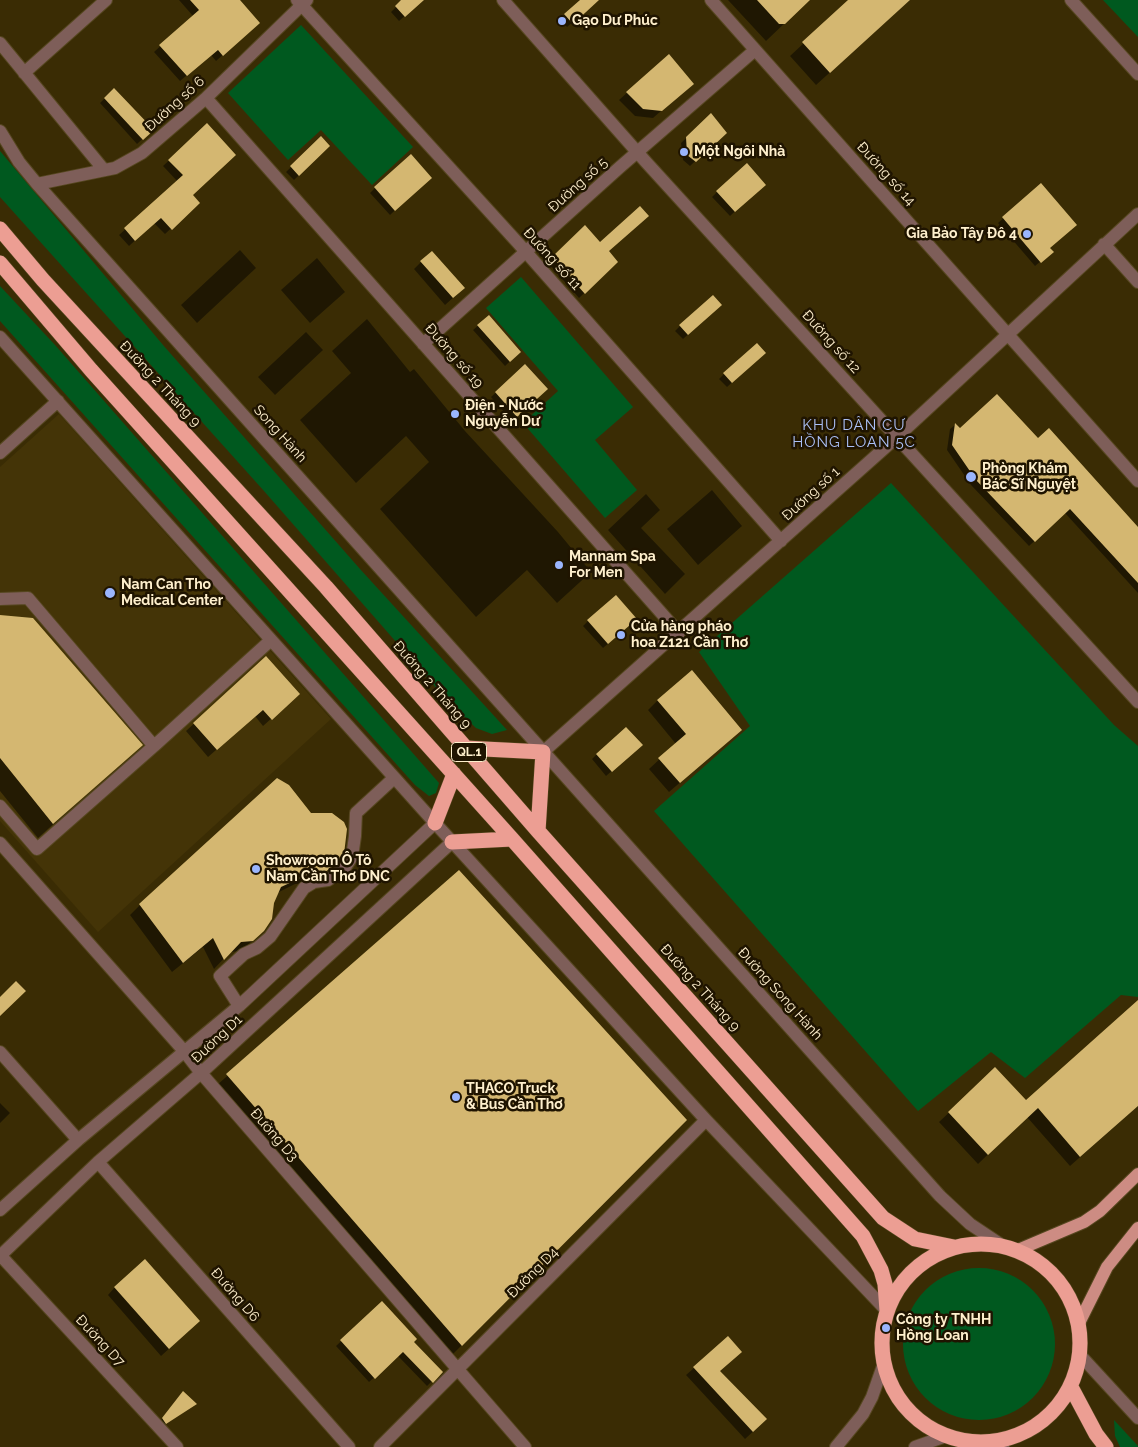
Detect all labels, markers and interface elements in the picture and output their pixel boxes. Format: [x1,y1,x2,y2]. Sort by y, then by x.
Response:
place label: Gạo Dư Phúc [572,13,658,29]
marker: Gạo Dư Phúc [556,15,568,27]
street label: Đường số 6 [142,73,208,135]
street label: Đường số 14 [853,139,919,209]
place label: Một Ngôi Nhà [694,144,785,160]
marker: Một Ngôi Nhà [678,146,690,158]
street label: Đường số 5 [545,154,611,216]
street label: Đường số 11 [520,224,584,294]
place label: Gia Bảo Tây Đô 4 [906,226,1017,242]
marker: Gia Bảo Tây Đô 4 [1021,228,1033,240]
street label: Đường số 12 [798,307,864,377]
street label: Đường số 19 [421,320,487,392]
street label: Đường 2 Tháng 9 [116,338,204,430]
place label: Điện - Nước Nguyễn Dư [465,398,544,431]
street label: Song Hành [250,402,310,466]
marker: Điện - Nước Nguyễn Dư [449,408,461,420]
district label: KHU DÂN CƯ HỒNG LOAN 5C [791,416,917,451]
place label: Phòng Khám Bác Sĩ Nguyệt [982,461,1076,494]
street label: Đường số 1 [779,464,843,524]
marker: Phòng Khám Bác Sĩ Nguyệt [964,470,978,484]
place label: Mannam Spa For Men [569,549,656,582]
marker: Mannam Spa For Men [553,559,565,571]
place label: Nam Can Tho Medical Center [121,577,223,610]
marker: Nam Can Tho Medical Center [103,586,117,600]
place label: Cửa hàng pháo hoa Z121 Cần Thơ [631,619,748,652]
marker: Cửa hàng pháo hoa Z121 Cần Thơ [615,629,627,641]
street label: Đường 2 Tháng 9 [389,638,475,732]
road number: QL.1 [452,742,486,762]
place label: Showroom Ô Tô Nam Cần Thơ DNC [266,853,390,886]
marker: Showroom Ô Tô Nam Cần Thơ DNC [250,863,262,875]
street label: Đường 2 Tháng 9 [657,941,743,1035]
street label: Đường Song Hành [734,944,826,1044]
street label: Đường D1 [188,1011,246,1067]
place label: THACO Truck & Bus Cần Thơ [466,1081,563,1114]
marker: THACO Truck & Bus Cần Thơ [450,1091,462,1103]
street label: Đường D3 [246,1105,302,1165]
street label: Đường D4 [504,1244,562,1302]
street label: Đường D6 [207,1265,263,1325]
street label: Đường D7 [72,1312,128,1370]
place label: Công ty TNHH Hồng Loan [896,1312,991,1344]
marker: Công ty TNHH Hồng Loan [880,1322,892,1334]

